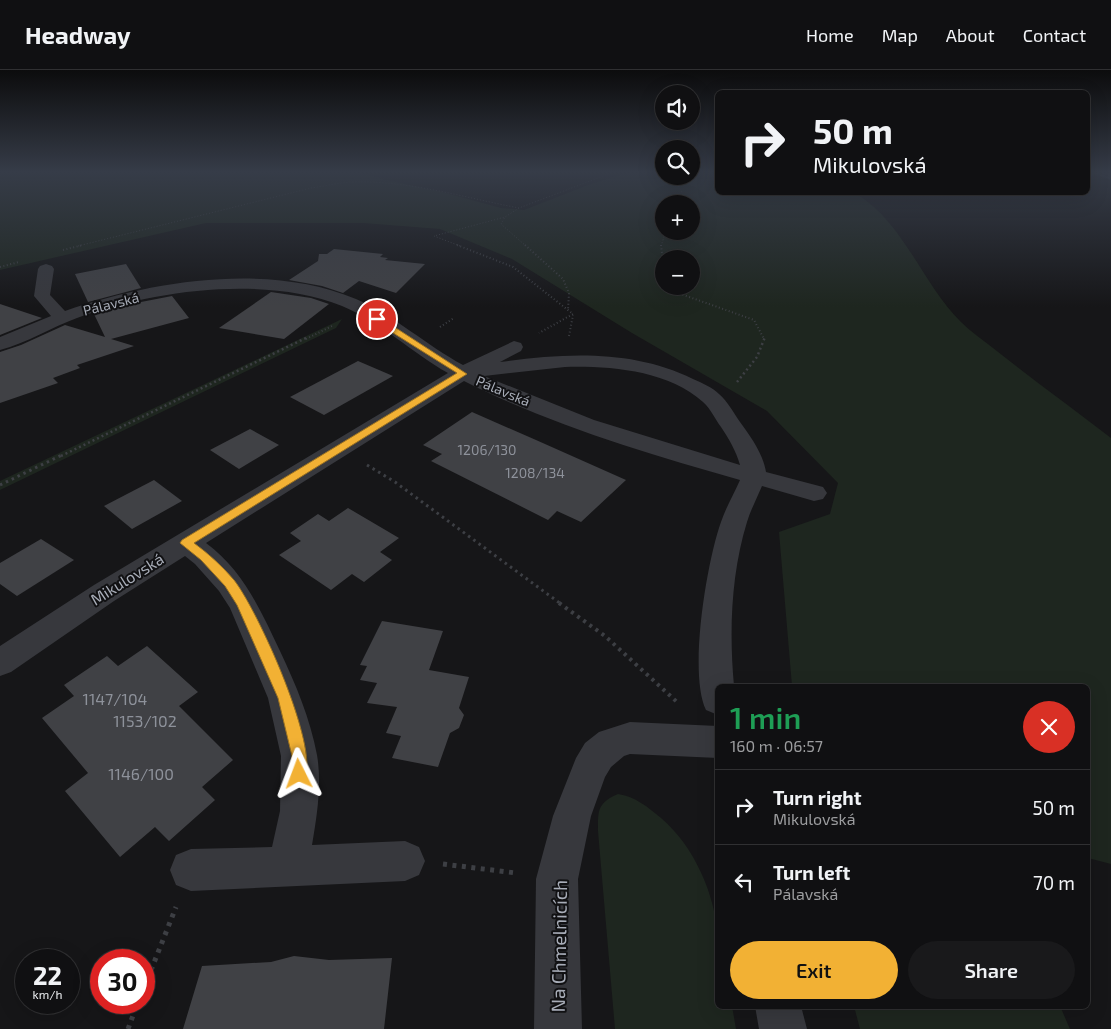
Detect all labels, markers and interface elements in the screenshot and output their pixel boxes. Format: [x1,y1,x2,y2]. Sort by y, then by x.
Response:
text: Headway [25,20,131,49]
text: Home [806,24,854,46]
text: Map [882,24,918,46]
text: About [946,24,995,46]
text: Contact [1023,24,1086,46]
map controls [655,85,700,295]
button: sound [655,85,700,130]
text: 50 m [813,109,893,151]
icon: right [730,110,795,175]
button: search [655,140,700,185]
text: Mikulovská [813,151,927,177]
button: + [655,195,700,240]
button: − [655,250,700,295]
street label: Pálavská [81,288,141,319]
pin [356,298,398,340]
icon: arrive [363,305,391,333]
street label: Pálavská [474,372,533,410]
house number: 1206/130 [458,441,516,458]
house number: 1208/134 [505,464,565,481]
street label: Mikulovská [87,549,167,609]
house number: 1147/104 [83,689,148,708]
text: 1 min [730,699,801,735]
button: close [1023,701,1075,753]
house number: 1153/102 [113,711,177,730]
text: 160 m · 06:57 [730,736,823,755]
position arrow [272,747,324,799]
house number: 1146/100 [108,764,174,783]
text: Turn right [773,786,861,809]
icon: right [730,793,758,821]
text: 50 m [1032,796,1075,819]
text: Mikulovská [773,809,856,828]
text: Turn left [773,861,850,884]
icon: left [730,868,758,896]
text: 70 m [1033,871,1075,894]
street label: Na Chmelnicích [546,880,571,1012]
text: Pálavská [773,884,838,903]
button: Exit [730,941,898,999]
button: Share [908,941,1075,999]
speed limit sign: 30 [90,949,155,1014]
text: 22 [33,960,62,990]
text: km/h [33,987,62,1001]

